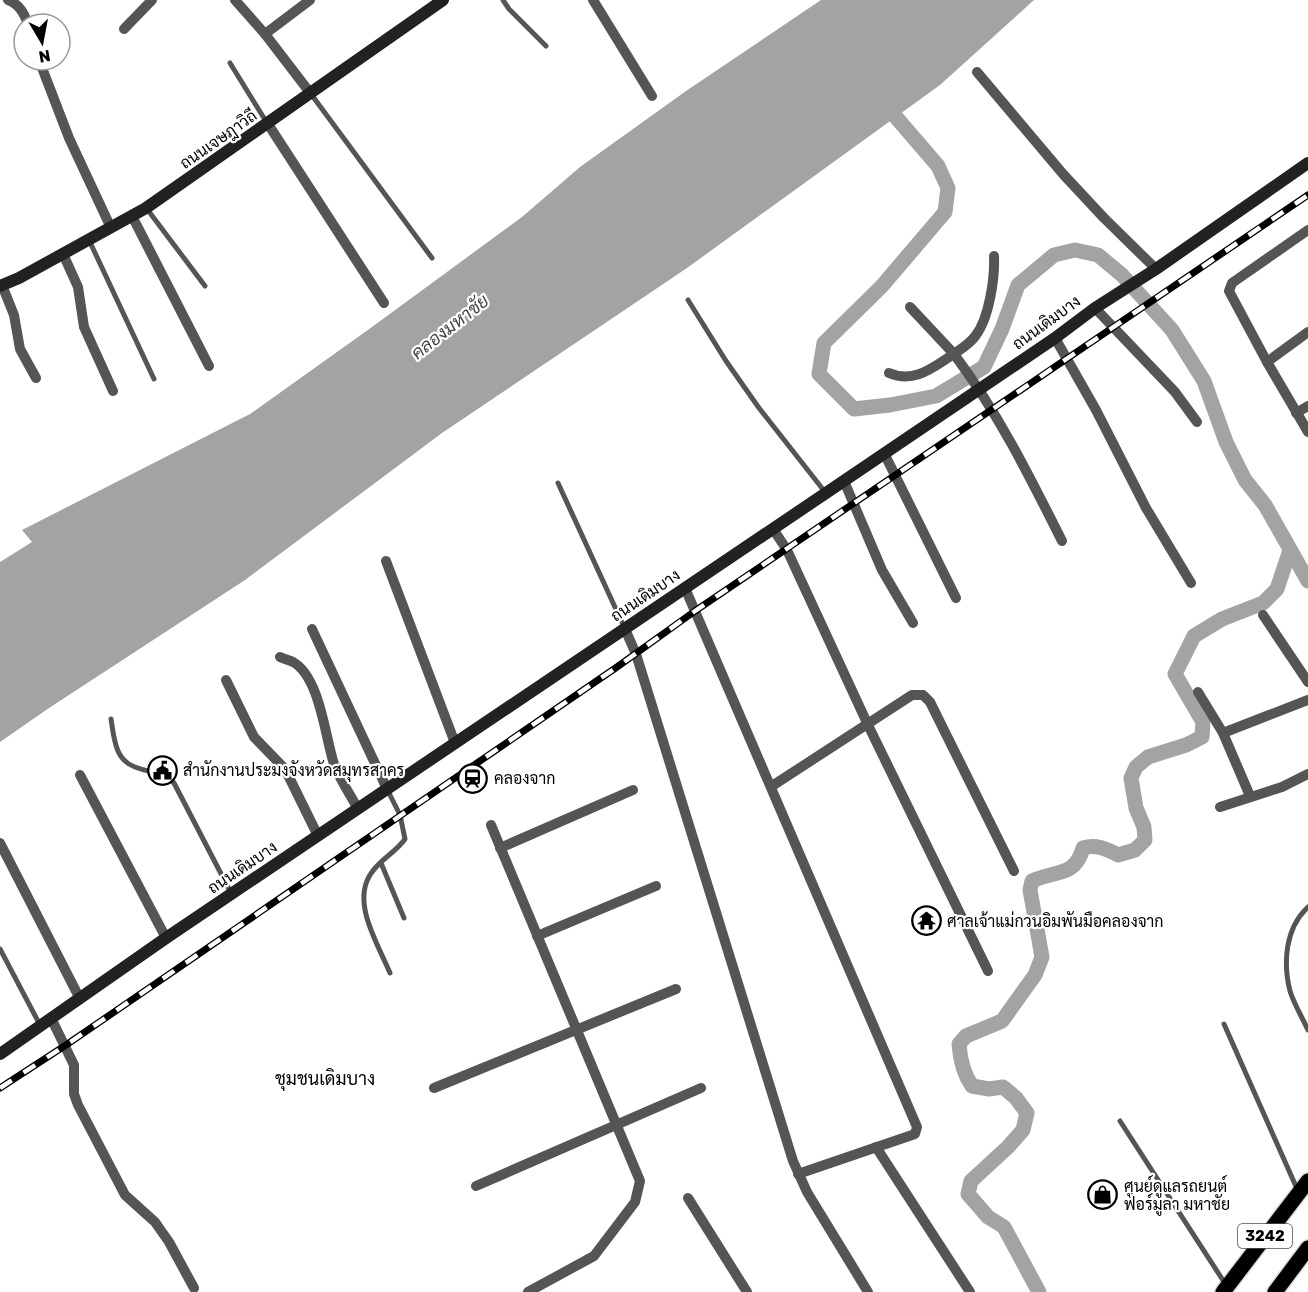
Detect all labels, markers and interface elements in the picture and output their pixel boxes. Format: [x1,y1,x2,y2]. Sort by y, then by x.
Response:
north arrow [12,12,72,72]
text: N [37,46,52,67]
street label: ถนนเจษฎาวิถี [175,104,261,174]
water label: คลองมหาชัย [407,290,493,364]
street label: ถนนเดิมบาง [1009,291,1084,353]
street label: ถนนเดิมบาง [607,565,683,625]
public building icon: สำนักงานประมงจังหวัดสมุทรสาคร [146,754,178,786]
place label: สำนักงานประมงจังหวัดสมุทรสาคร [183,760,405,782]
station icon: คลองจาก [457,762,489,794]
place label: คลองจาก [494,769,555,788]
street label: ถนนเดิมบาง [204,837,280,897]
temple icon: ศาลเจ้าแม่กวนอิมพันมือคลองจาก [910,905,942,937]
place label: ศาลเจ้าแม่กวนอิมพันมือคลองจาก [947,911,1164,931]
district label: ชุมชนเดิมบาง [275,1068,375,1091]
place label: ศูนย์ดูแลรถยนต์ ฟอร์มูลา มหาชัย [1124,1174,1230,1216]
shop icon: ศูนย์ดูแลรถยนต์ ฟอร์มูลา มหาชัย [1087,1179,1119,1211]
road number: 3242 [1238,1224,1292,1248]

